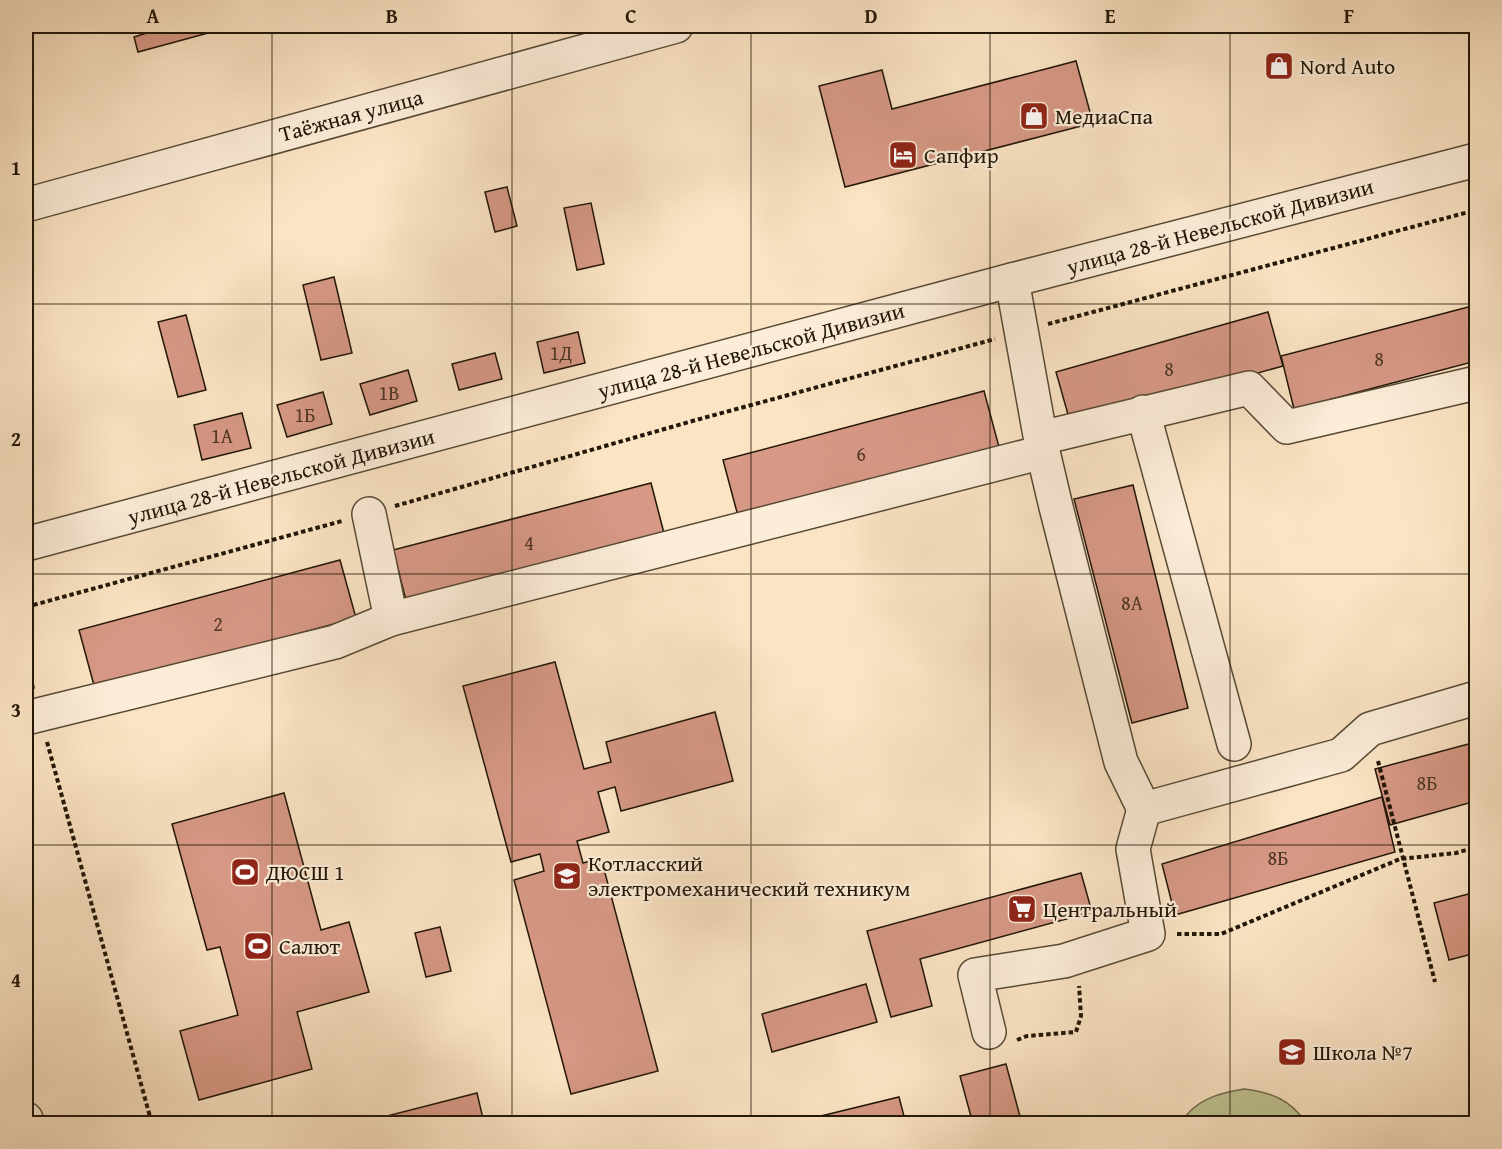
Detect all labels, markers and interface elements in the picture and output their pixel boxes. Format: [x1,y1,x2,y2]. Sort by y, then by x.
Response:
text: A [147,1,160,30]
text: B [386,1,398,30]
text: C [625,1,637,30]
text: D [864,1,878,30]
text: E [1105,1,1116,30]
text: F [1344,1,1354,30]
shop icon: Nord Auto [1263,50,1295,82]
place label: Nord Auto [1300,50,1395,82]
street label: Таёжная улица [275,80,427,150]
shop icon: МедиаСпа [1018,100,1050,132]
place label: МедиаСпа [1055,100,1153,132]
hotel icon: Сапфир [887,139,919,171]
place label: Сапфир [924,139,999,171]
text: 1 [11,153,21,182]
street label: улица 28-й Невельской Дивизии [1062,170,1377,283]
street label: улица 28-й Невельской Дивизии [593,294,908,407]
house number: 1Д [550,338,572,367]
house number: 8 [1374,344,1384,373]
house number: 8 [1164,354,1174,383]
house number: 1В [379,378,399,407]
house number: 1Б [295,400,315,429]
street label: улица 28-й Невельской Дивизии [123,420,438,533]
house number: 1А [211,421,233,450]
text: 2 [11,424,21,453]
house number: 6 [856,439,866,468]
house number: 4 [524,528,534,557]
house number: 8А [1121,588,1143,617]
house number: 2 [213,609,223,638]
text: 3 [11,695,21,724]
house number: 8Б [1417,768,1437,797]
house number: 8Б [1268,843,1288,872]
place label: Котласский электромеханический техникум [588,847,911,904]
sports icon: ДЮСШ 1 [229,856,261,888]
place label: ДЮСШ 1 [265,856,345,888]
school or university icon: Котласский электромеханический техникум [551,860,583,892]
supermarket icon: Центральный [1006,893,1038,925]
place label: Центральный [1043,893,1177,925]
sports icon: Салют [242,930,274,962]
place label: Салют [279,930,340,962]
text: 4 [11,965,21,994]
school or university icon: Школа №7 [1276,1036,1308,1068]
place label: Школа №7 [1313,1036,1413,1068]

